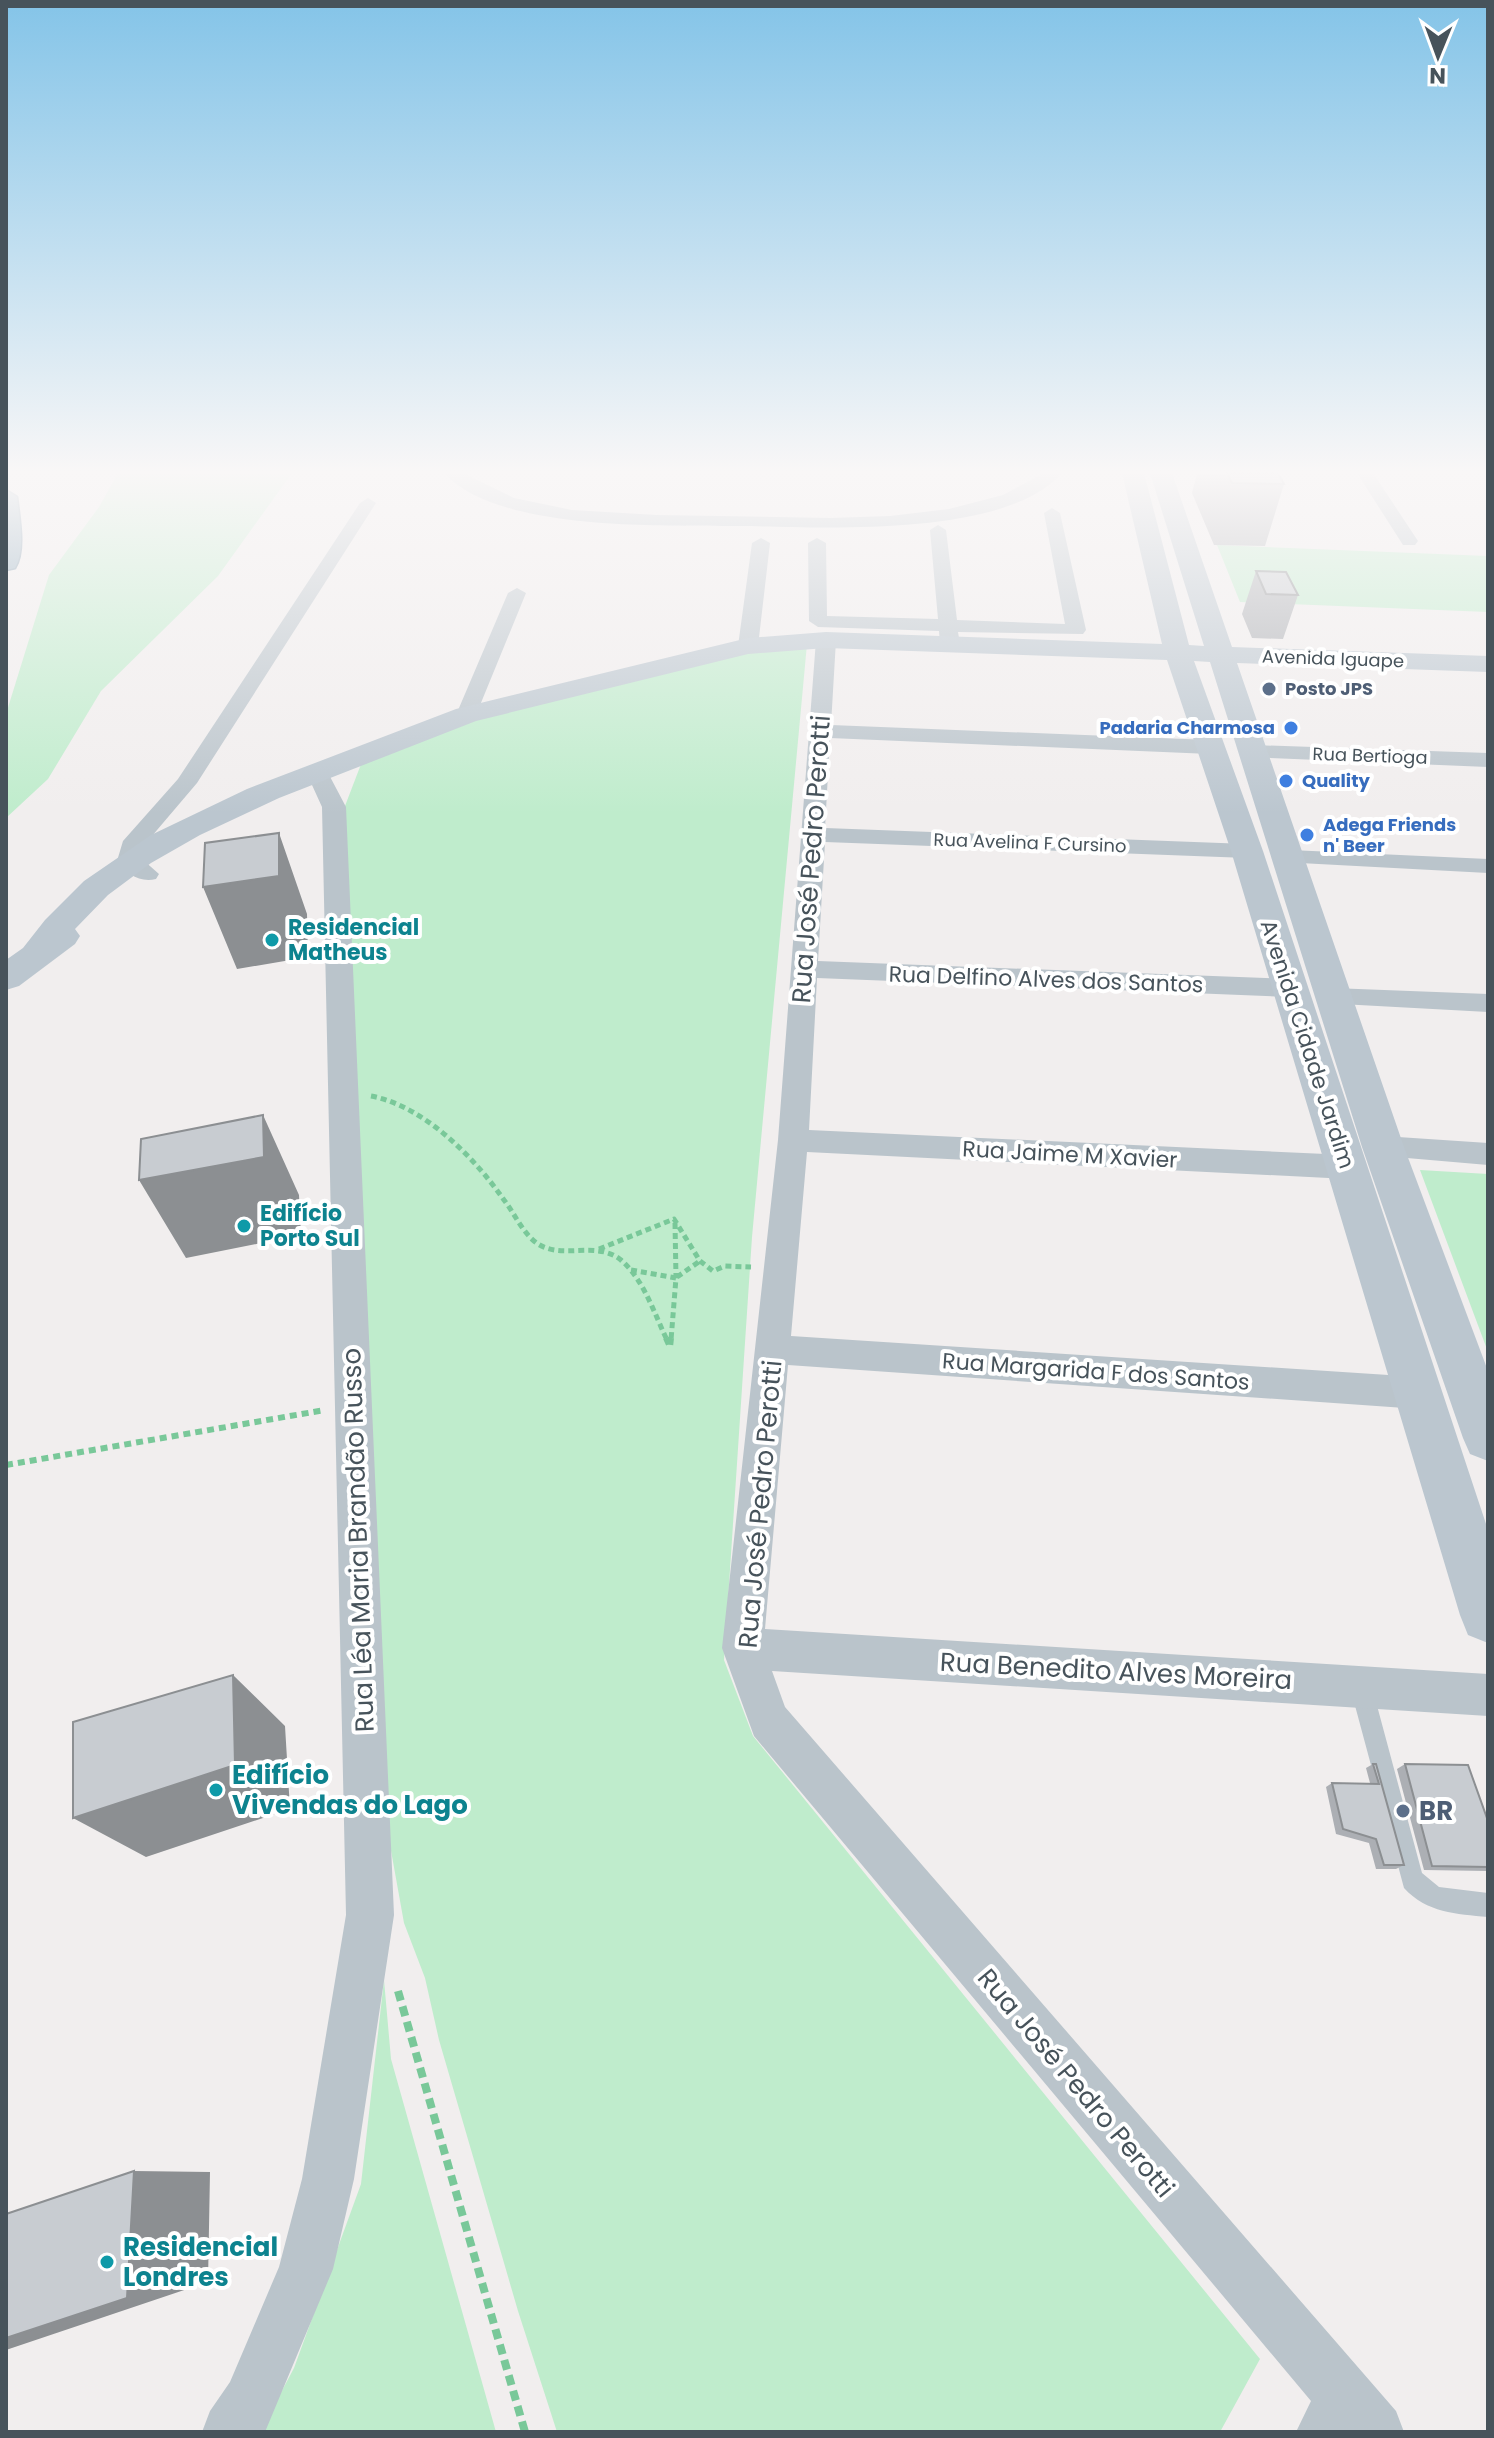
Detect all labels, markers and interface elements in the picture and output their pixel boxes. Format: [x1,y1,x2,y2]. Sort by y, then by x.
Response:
north arrow [1398,16,1478,96]
text: N [1429,60,1446,91]
street label: Avenida Iguape [1262,644,1404,673]
place label: Posto JPS [1285,676,1373,701]
marker: Posto JPS [1260,680,1278,698]
street label: Rua José Pedro Perotti [783,714,839,1004]
place label: Padaria Charmosa [1099,715,1275,740]
marker: Padaria Charmosa [1282,719,1300,737]
street label: Rua Bertioga [1312,741,1428,770]
place label: Quality [1302,768,1370,793]
marker: Quality [1277,772,1295,790]
place label: Adega Friends n' Beer [1323,812,1456,858]
marker: Adega Friends n' Beer [1298,826,1316,844]
street label: Rua Avelina F Cursino [933,827,1127,858]
place label: Residencial Matheus [288,912,419,968]
street label: Avenida Cidade Jardim [1253,916,1362,1173]
marker: Residencial Matheus [263,931,281,949]
street label: Rua Delfino Alves dos Santos [888,959,1204,1000]
street label: Rua Jaime M Xavier [962,1133,1178,1176]
place label: Edifício Porto Sul [260,1198,360,1254]
marker: Edifício Porto Sul [235,1217,253,1235]
street label: Rua Margarida F dos Santos [941,1345,1251,1398]
street label: Rua Léa Maria Brandão Russo [333,1347,383,1733]
street label: Rua José Pedro Perotti [729,1359,791,1649]
street label: Rua Benedito Alves Moreira [939,1644,1293,1698]
place label: Edifício Vivendas do Lago [232,1757,468,1823]
marker: Edifício Vivendas do Lago [207,1781,225,1799]
place label: BR [1419,1793,1453,1829]
marker: BR [1394,1802,1412,1820]
street label: Rua José Pedro Perotti [969,1961,1183,2205]
place label: Residencial Londres [123,2229,278,2295]
marker: Residencial Londres [98,2253,116,2271]

